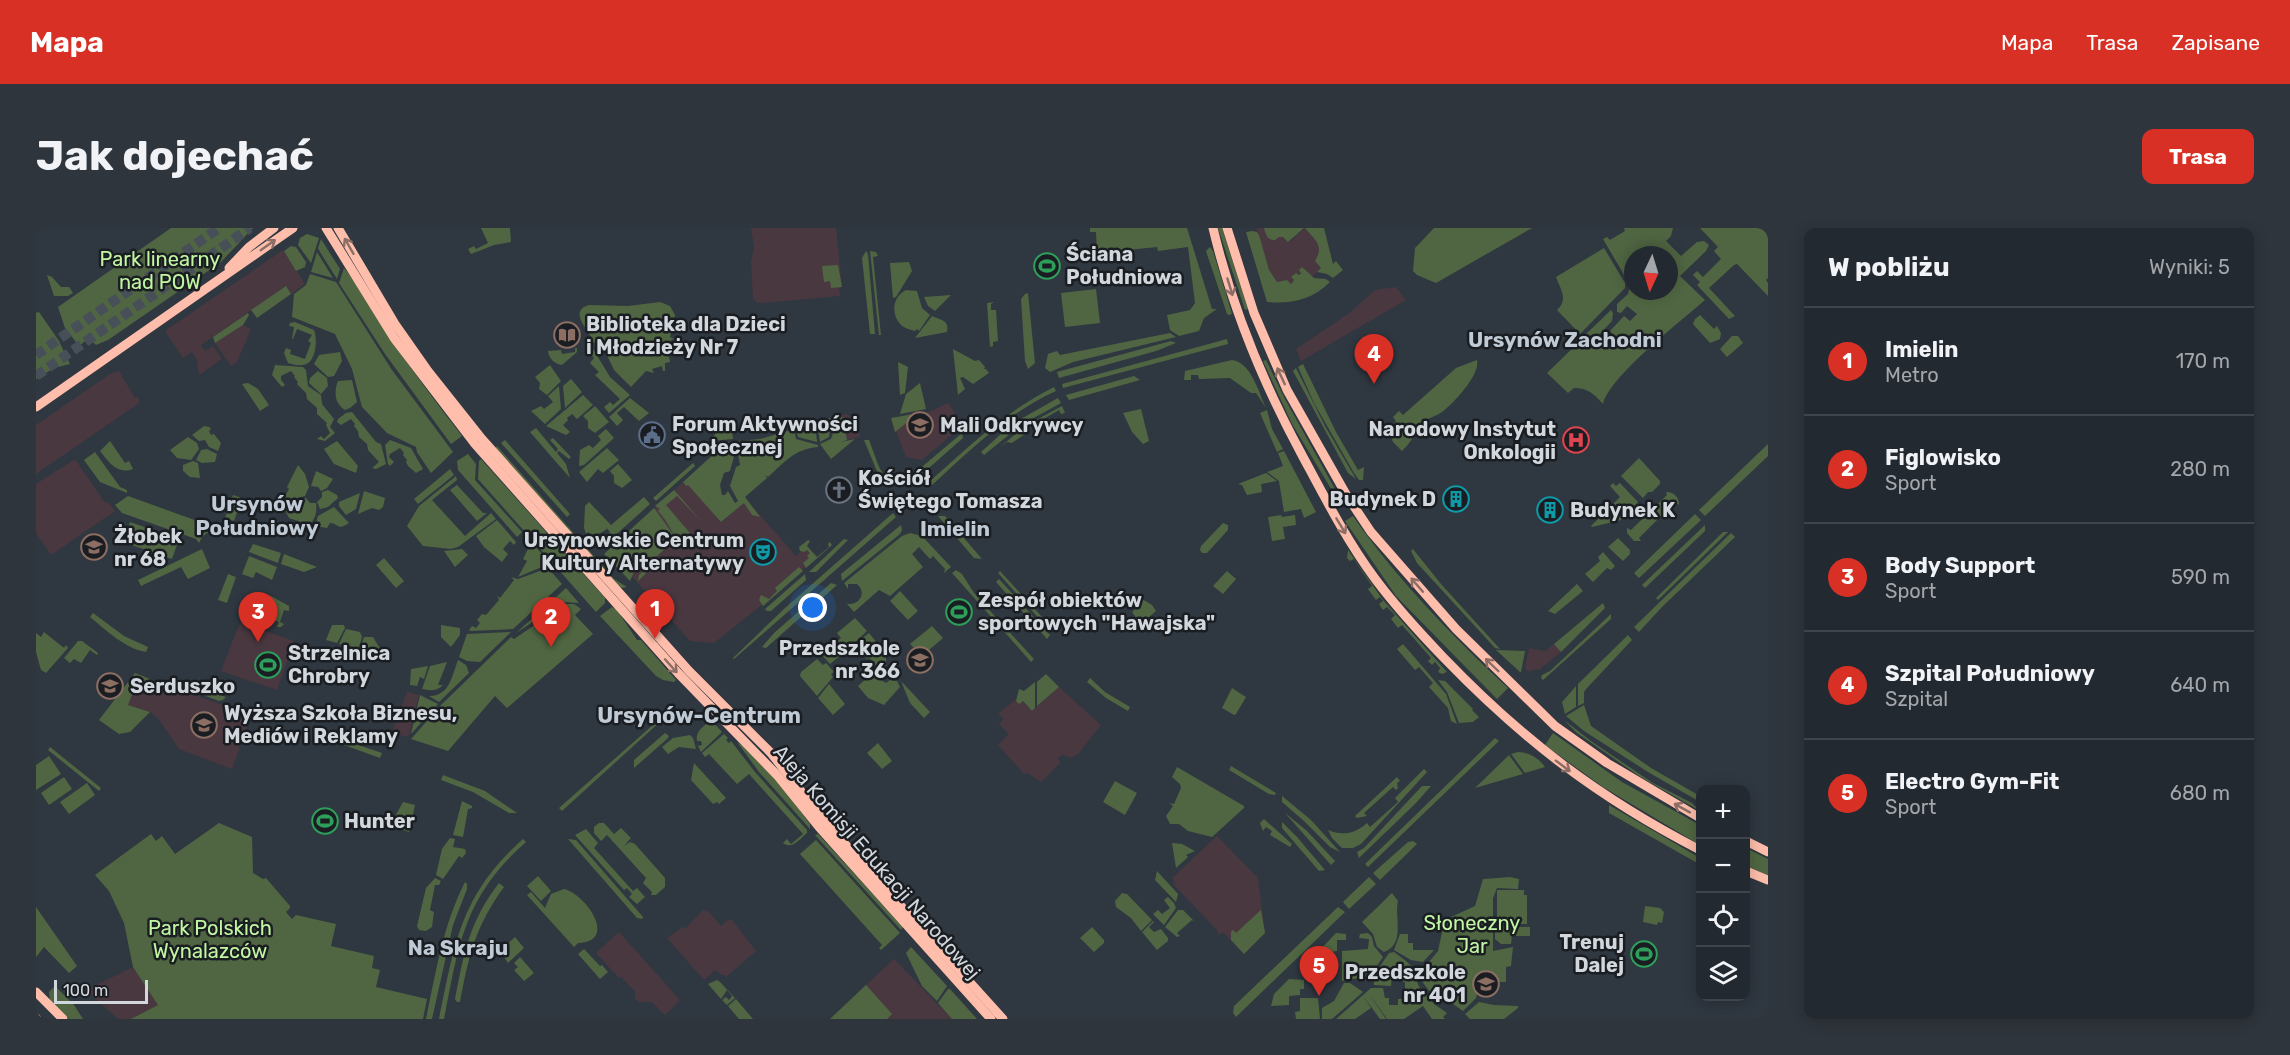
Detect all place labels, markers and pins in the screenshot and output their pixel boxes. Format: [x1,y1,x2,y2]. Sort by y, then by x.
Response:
place label: Ściana Południowa [1066,242,1183,289]
sports icon: Ściana Południowa [1032,251,1062,281]
place label: Biblioteka dla Dzieci i Młodzieży Nr 7 [586,312,786,359]
library icon: Biblioteka dla Dzieci i Młodzieży Nr 7 [552,320,582,350]
pin: 4 [1354,334,1394,384]
school or university icon: Mali Odkrywcy [905,410,935,440]
place label: Forum Aktywności Społecznej [672,412,858,459]
place label: Mali Odkrywcy [940,413,1084,437]
place label: Narodowy Instytut Onkologii [1368,417,1556,464]
public building icon: Forum Aktywności Społecznej [637,420,667,450]
hospital icon: Narodowy Instytut Onkologii [1561,425,1591,455]
place label: Kościół Świętego Tomasza [858,466,1043,513]
church icon: Kościół Świętego Tomasza [824,475,854,505]
building icon: Budynek D [1441,484,1471,514]
place label: Budynek D [1330,487,1436,511]
building icon: Budynek K [1535,495,1565,525]
place label: Budynek K [1570,498,1676,522]
place label: Żłobek nr 68 [114,524,183,571]
place label: Ursynowskie Centrum Kultury Alternatywy [524,528,744,575]
school or university icon: Żłobek nr 68 [79,532,109,562]
theatre icon: Ursynowskie Centrum Kultury Alternatywy [748,537,778,567]
place label: Zespół obiektów sportowych "Hawajska" [978,588,1215,635]
pin: 1 [636,590,674,639]
pin: 3 [238,592,278,642]
sports icon: Zespół obiektów sportowych "Hawajska" [944,597,974,627]
pin: 2 [532,598,570,647]
place label: Przedszkole nr 366 [779,636,900,683]
place label: Strzelnica Chrobry [288,641,390,688]
school or university icon: Przedszkole nr 366 [905,645,935,675]
sports icon: Strzelnica Chrobry [253,650,283,680]
school or university icon: Serduszko [95,671,125,701]
place label: Serduszko [130,674,235,698]
place label: Wyższa Szkoła Biznesu, Mediów i Reklamy [224,701,457,748]
school or university icon: Wyższa Szkoła Biznesu, Mediów i Reklamy [189,710,219,740]
sports icon: Hunter [310,806,340,836]
place label: Hunter [344,809,415,833]
place label: Trenuj Dalej [1560,930,1624,977]
sports icon: Trenuj Dalej [1629,939,1659,969]
pin: 5 [1300,946,1338,996]
place label: Przedszkole nr 401 [1345,960,1466,1007]
school or university icon: Przedszkole nr 401 [1471,969,1501,999]

